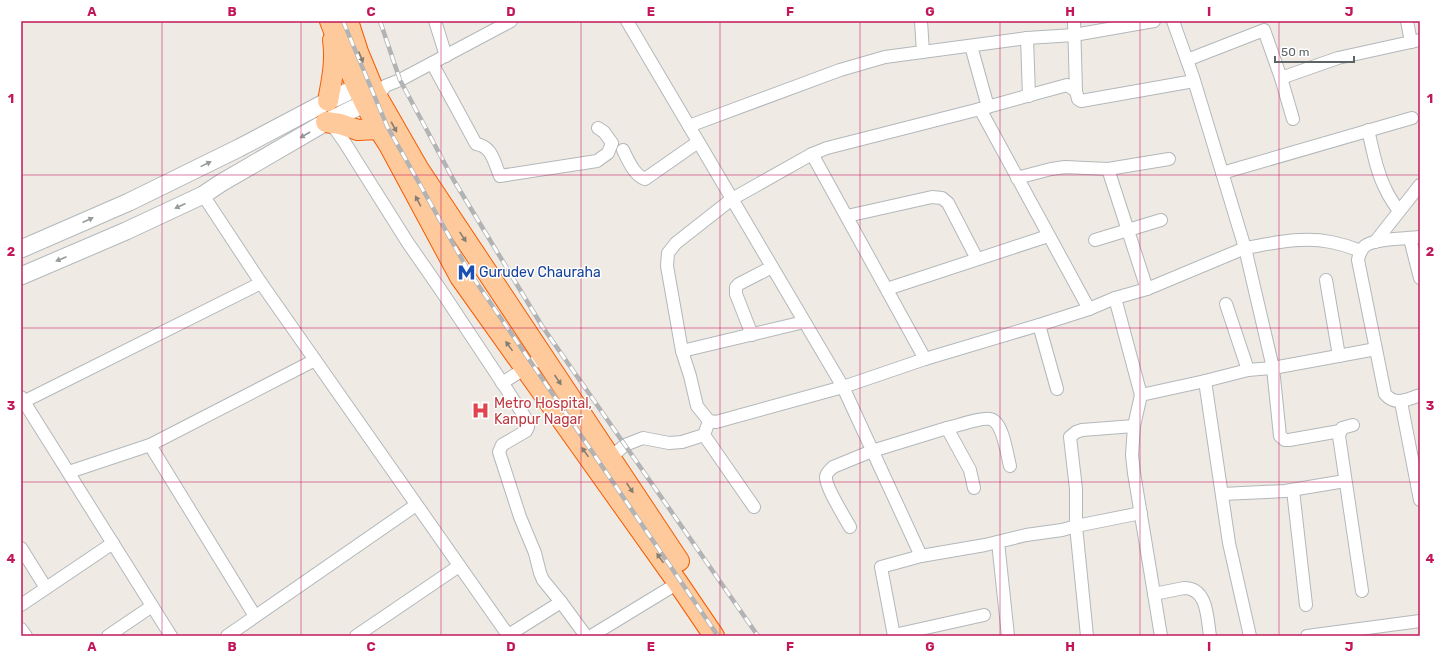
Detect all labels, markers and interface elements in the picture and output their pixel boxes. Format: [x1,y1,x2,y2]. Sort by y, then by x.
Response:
text: A [87,4,97,19]
text: B [227,4,237,19]
text: C [366,4,376,19]
text: D [506,4,516,19]
text: E [647,4,655,19]
text: F [786,4,794,19]
text: G [925,4,935,19]
text: H [1065,4,1075,19]
text: I [1207,4,1211,19]
text: J [1345,4,1353,19]
scale bar [1275,38,1354,64]
text: 50 m [1281,45,1309,59]
one-way arrow [358,52,364,64]
text: 1 [8,91,14,106]
text: 1 [1427,91,1433,106]
one-way arrow [391,121,397,133]
one-way arrow [299,131,311,138]
one-way arrow [200,161,212,168]
one-way arrow [415,195,422,206]
one-way arrow [174,203,185,209]
one-way arrow [83,217,94,223]
one-way arrow [459,232,467,242]
text: 2 [7,244,15,259]
text: 2 [1426,244,1434,259]
one-way arrow [55,256,67,262]
metro station icon: Gurudev Chauraha [456,262,476,282]
place label: Gurudev Chauraha [479,264,601,281]
one-way arrow [505,341,513,351]
one-way arrow [554,375,562,385]
place label: Metro Hospital, Kanpur Nagar [494,395,592,428]
text: 3 [7,398,16,413]
text: 3 [1426,398,1435,413]
hospital icon: Metro Hospital, Kanpur Nagar [471,401,491,421]
one-way arrow [581,447,589,457]
one-way arrow [626,483,634,494]
text: 4 [7,551,16,566]
text: 4 [1426,551,1435,566]
one-way arrow [656,553,664,563]
text: A [87,639,97,654]
text: B [227,639,237,654]
text: C [366,639,376,654]
text: D [506,639,516,654]
text: E [647,639,655,654]
text: F [786,639,794,654]
text: G [925,639,935,654]
text: H [1065,639,1075,654]
text: I [1207,639,1211,654]
text: J [1345,639,1353,654]

